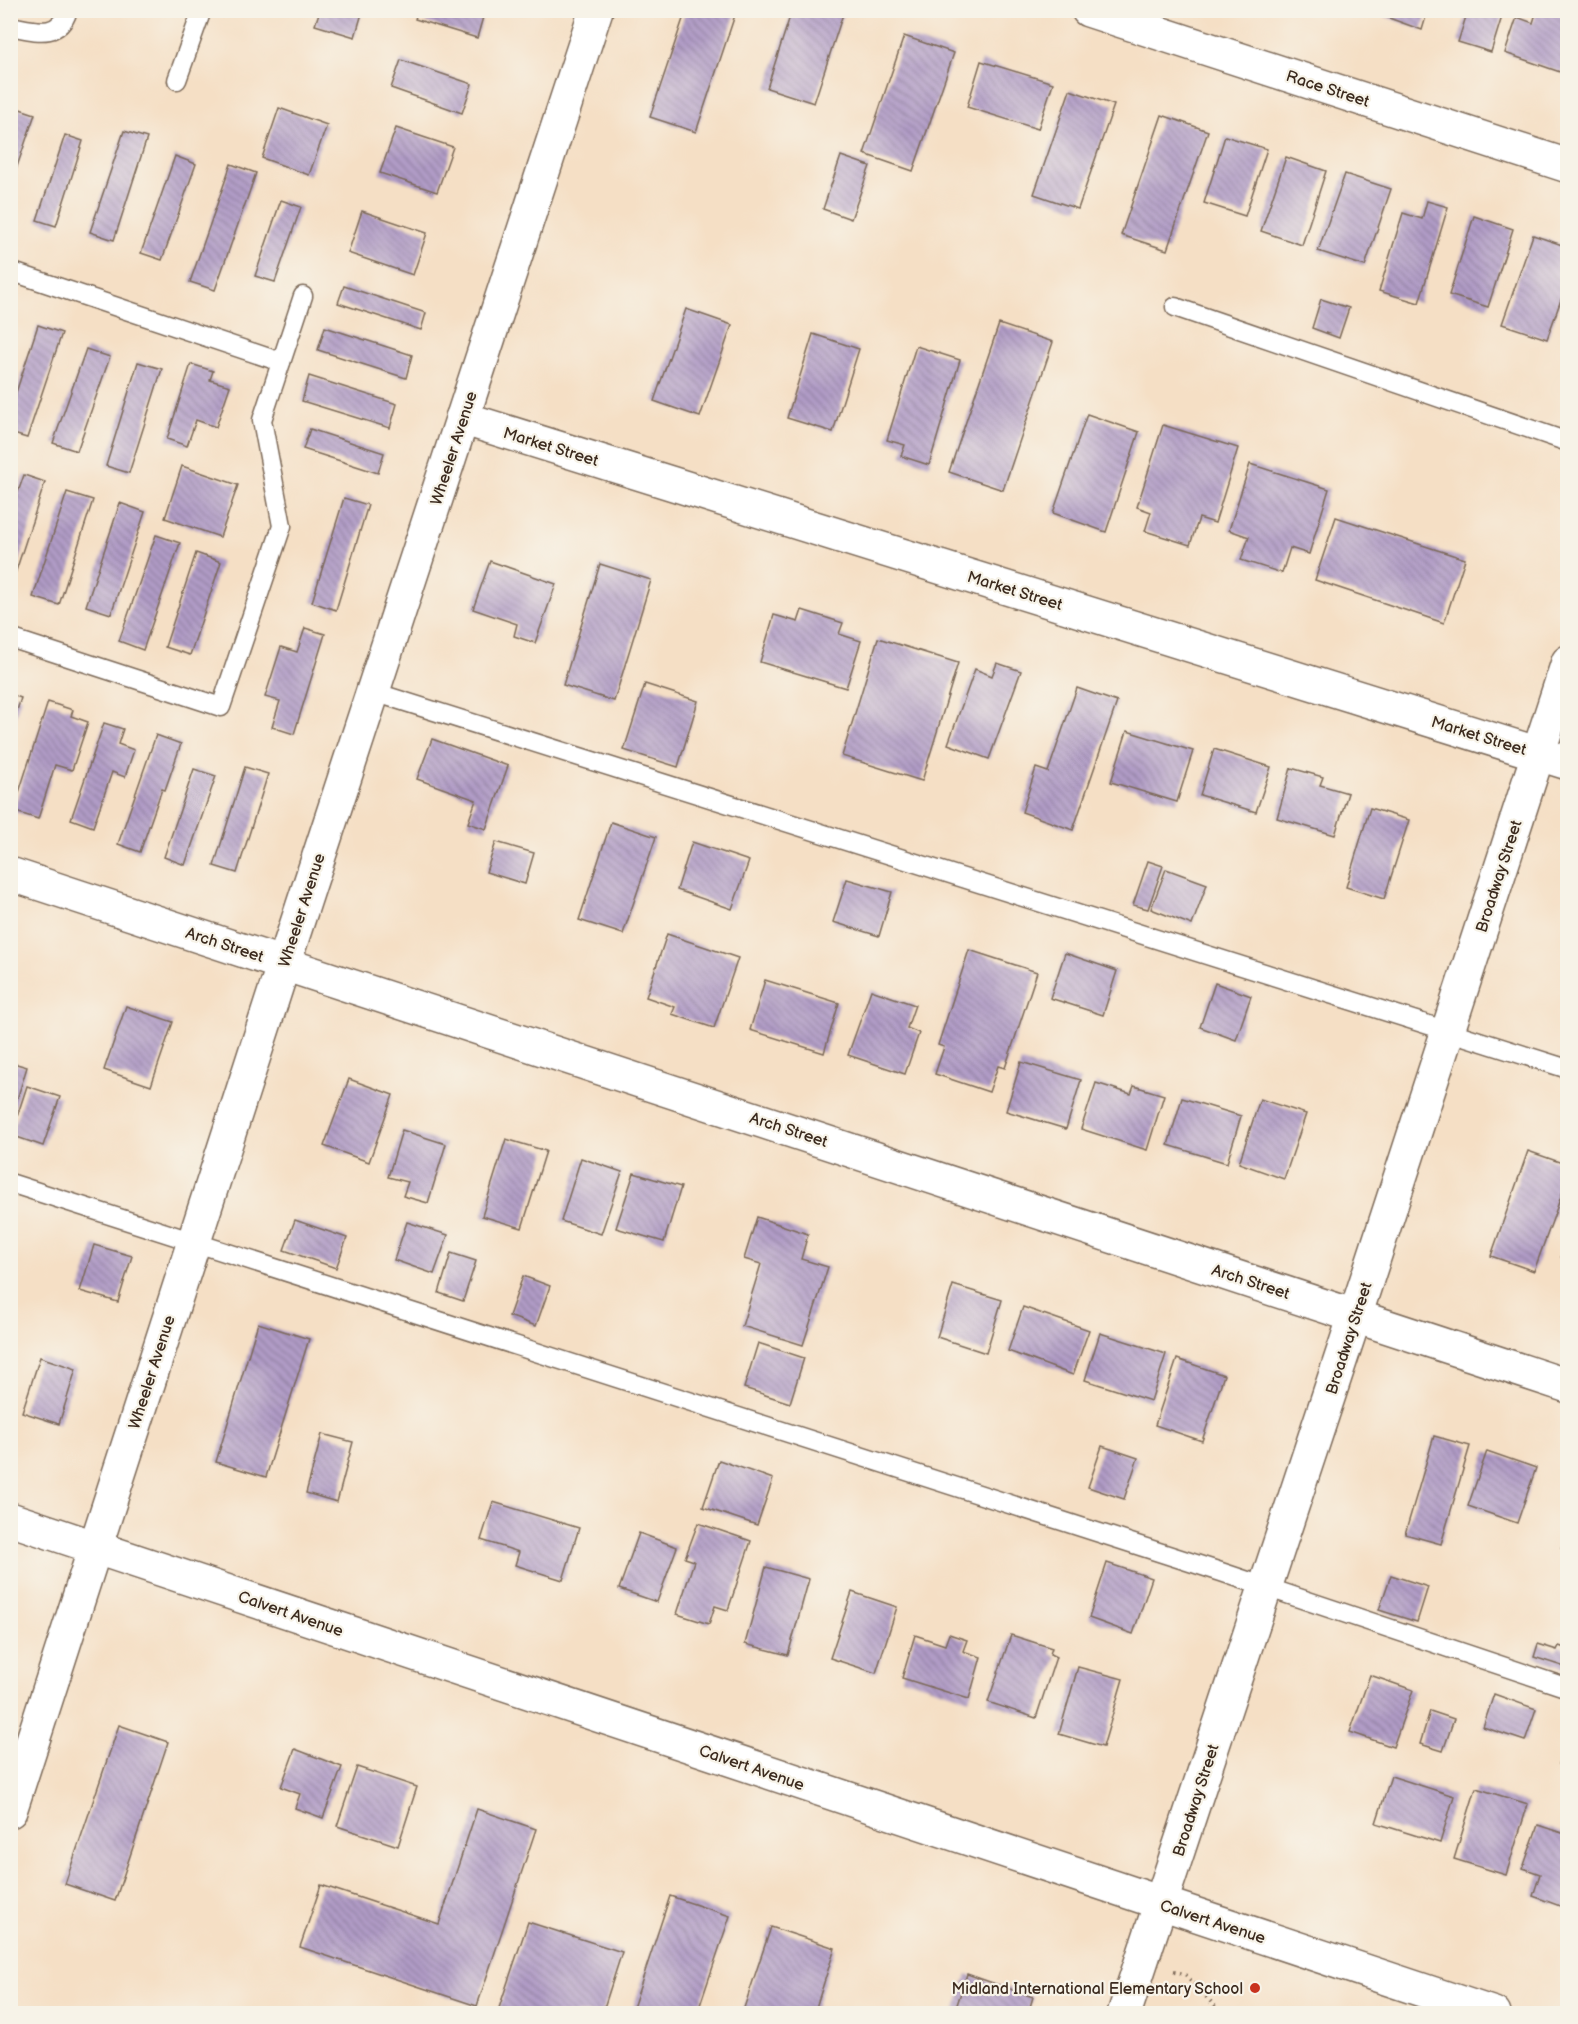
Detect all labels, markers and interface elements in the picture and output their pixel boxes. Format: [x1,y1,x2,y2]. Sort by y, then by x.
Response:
street label: Race Street [1284,67,1372,112]
street label: Wheeler Avenue [427,389,482,508]
street label: Market Street [501,424,601,471]
street label: Market Street [965,568,1065,615]
street label: Market Street [1429,713,1529,760]
street label: Broadway Street [1472,818,1527,935]
street label: Wheeler Avenue [275,851,330,970]
street label: Arch Street [183,924,266,967]
street label: Arch Street [747,1109,830,1152]
street label: Arch Street [1209,1261,1292,1304]
street label: Broadway Street [1322,1280,1377,1397]
street label: Wheeler Avenue [125,1313,180,1432]
street label: Calvert Avenue [235,1588,346,1641]
street label: Calvert Avenue [696,1742,807,1795]
street label: Broadway Street [1169,1742,1224,1859]
street label: Calvert Avenue [1157,1896,1268,1949]
place label: Midland International Elementary School [952,1980,1243,1999]
marker: Midland International Elementary School [1248,1981,1262,1995]

